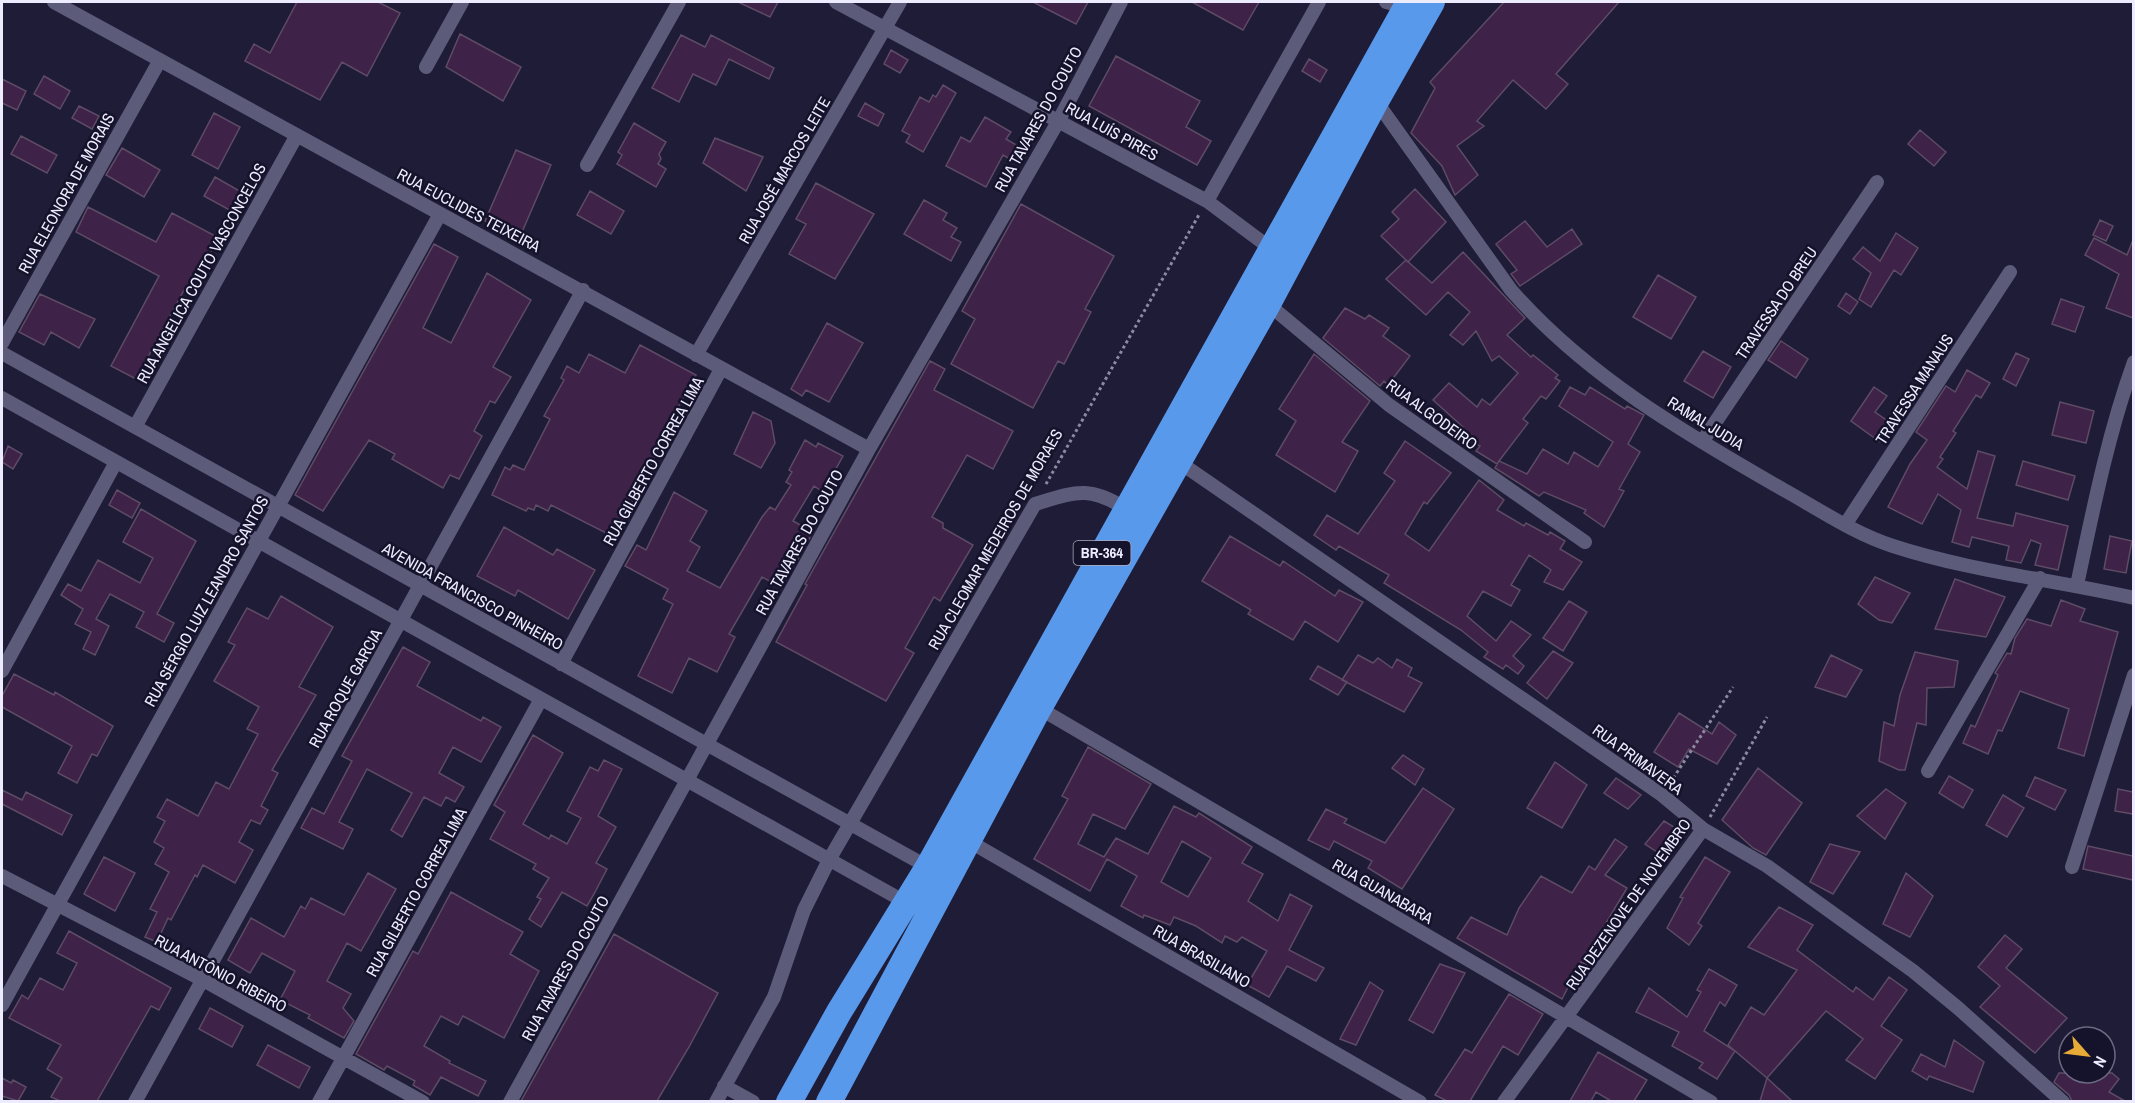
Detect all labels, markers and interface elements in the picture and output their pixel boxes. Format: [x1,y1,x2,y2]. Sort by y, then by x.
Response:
street label: RUA TAVARES DO COUTO [989,42,1087,196]
street label: RUA JOSÉ MARCOS LEITE [733,93,835,247]
street label: RUA LUÍS PIRES [1062,96,1163,166]
street label: RUA ELEONORA DE MORAIS [13,109,119,277]
street label: RUA ANGELICA COUTO VASCONCELOS [131,159,271,387]
street label: RUA EUCLIDES TEIXEIRA [393,163,545,257]
street label: TRAVESSA DO BREU [1730,242,1822,364]
street label: TRAVESSA MANAUS [1870,329,1958,449]
street label: RUA GILBERTO CORREA LIMA [597,372,709,549]
street label: RUA ALGODEIRO [1382,373,1482,455]
street label: RAMAL JUDIA [1664,391,1749,455]
street label: RUA CLEOMAR MEDEIROS DE MORAES [923,424,1068,653]
street label: RUA TAVARES DO COUTO [750,465,848,619]
street label: RUA SÉRGIO LUIZ LEANDRO SANTOS [139,491,273,711]
street label: AVENIDA FRANCISCO PINHEIRO [378,536,568,655]
road number: BR-364 [1074,541,1130,565]
street label: RUA ROQUE GARCIA [303,624,387,751]
street label: RUA PRIMAVERA [1588,719,1688,799]
street label: RUA GILBERTO CORREA LIMA [360,803,472,980]
street label: RUA DEZENOVE DE NOVEMBRO [1560,814,1696,994]
street label: RUA GUANABARA [1329,853,1438,929]
street label: RUA TAVARES DO COUTO [516,891,614,1045]
street label: RUA BRASILIANO [1149,919,1255,993]
street label: RUA ANTÔNIO RIBEIRO [151,929,291,1017]
north arrow [2057,1025,2117,1085]
text: N [2088,1053,2112,1071]

